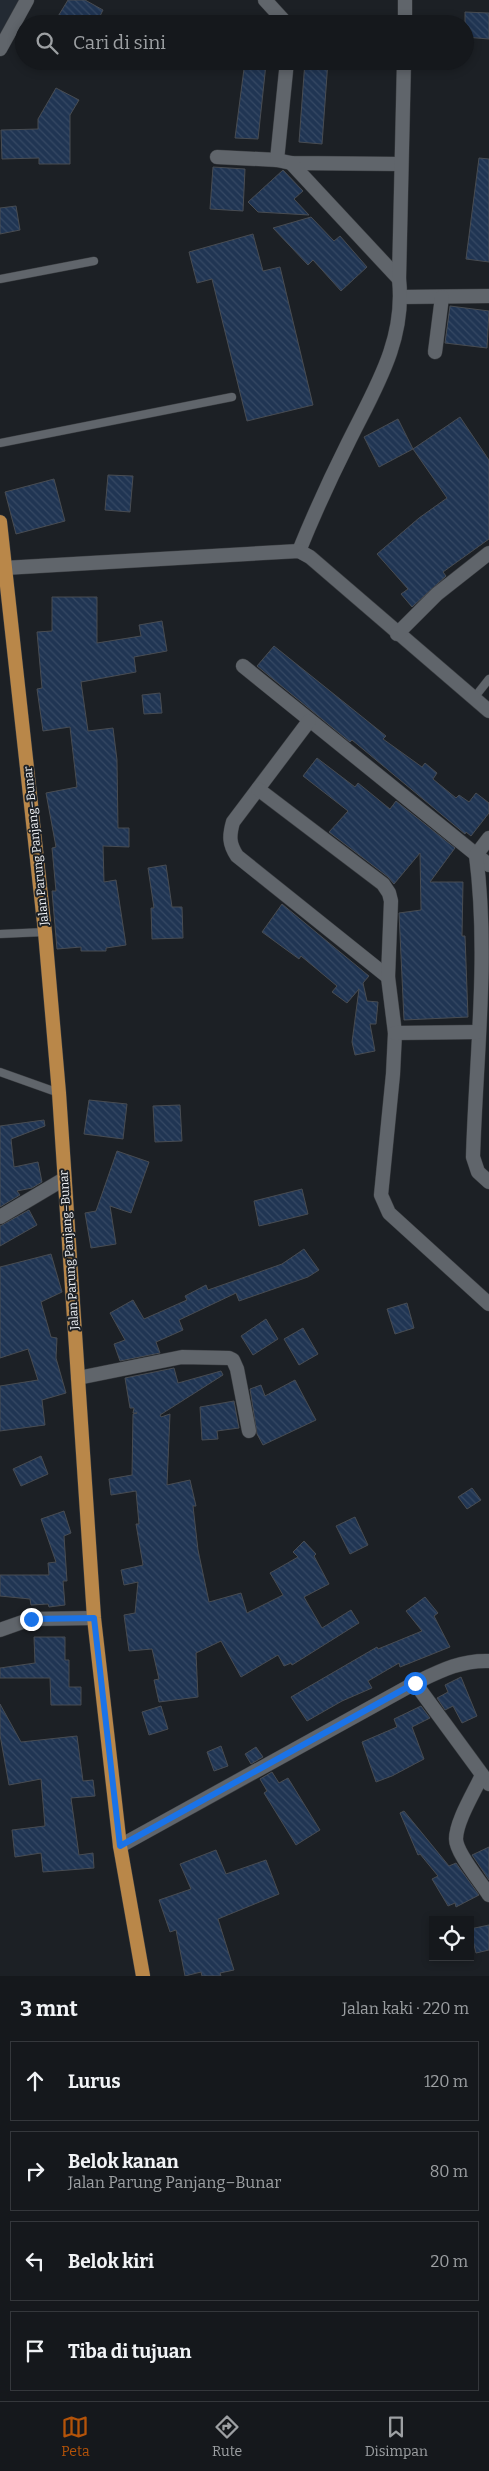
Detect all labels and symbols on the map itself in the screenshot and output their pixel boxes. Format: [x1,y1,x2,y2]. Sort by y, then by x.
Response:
street label: Jalan Parung Panjang–Bunar [21,765,51,927]
street label: Jalan Parung Panjang–Bunar [56,1169,82,1331]
route end [20,1608,43,1631]
route start [404,1672,427,1695]

